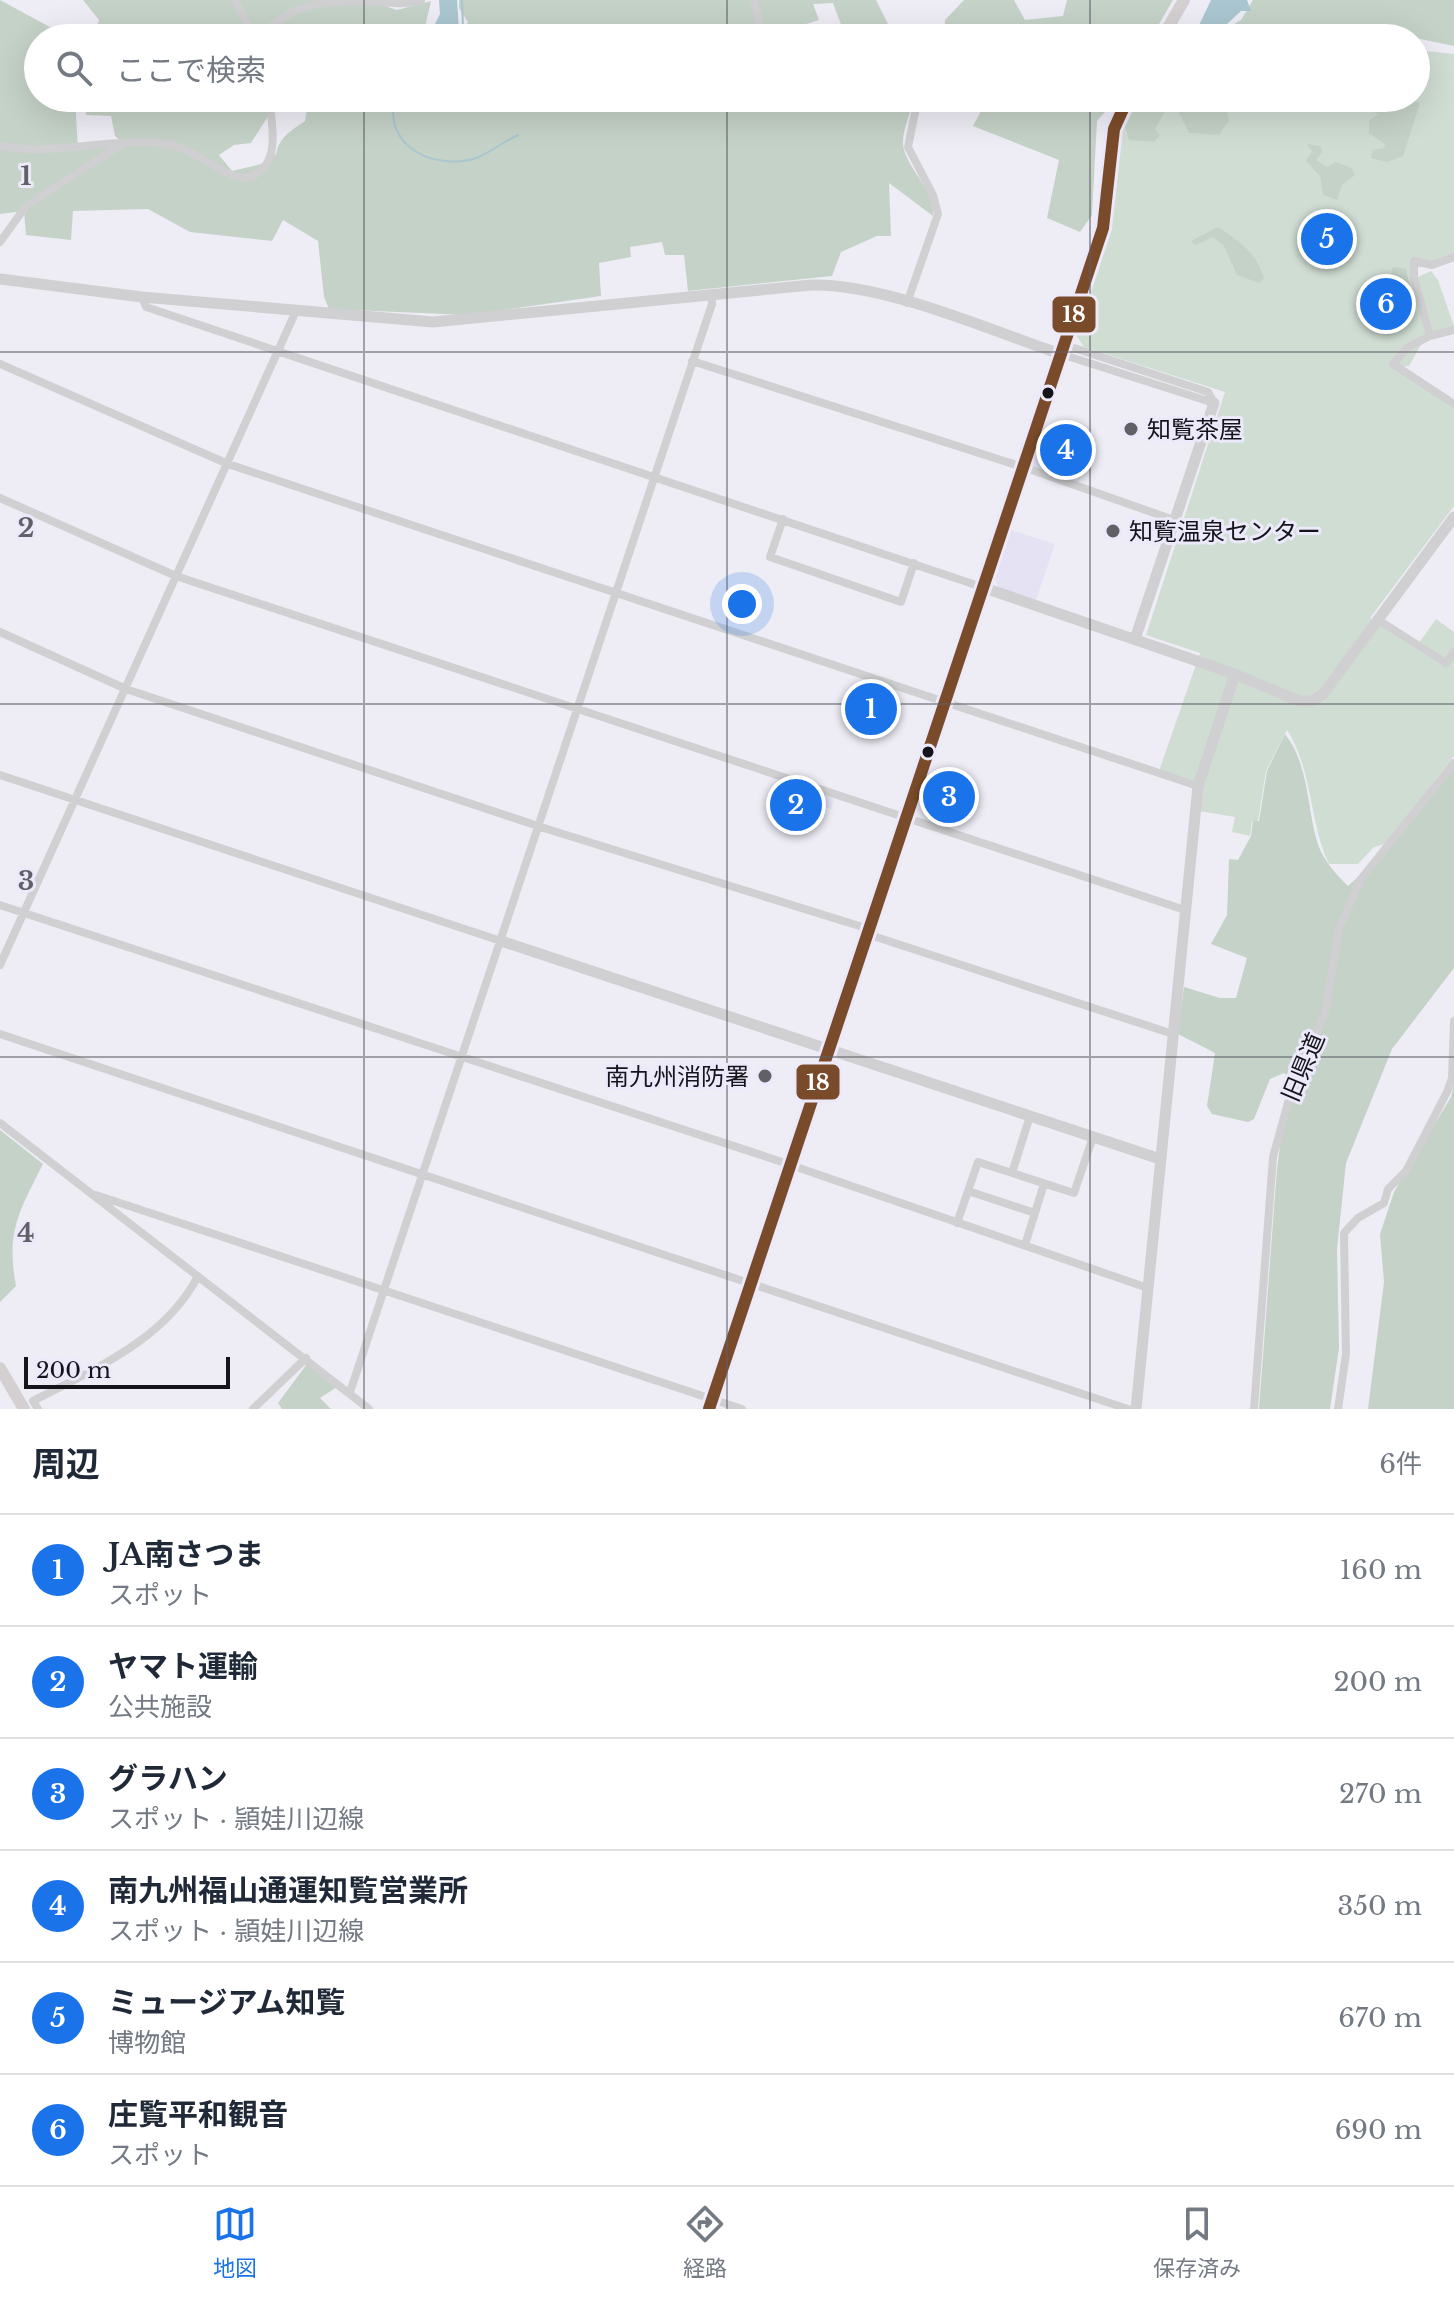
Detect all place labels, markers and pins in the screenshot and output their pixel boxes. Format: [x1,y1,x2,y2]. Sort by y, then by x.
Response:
pin: 5 [1301,209,1353,269]
pin: 6 [1360,274,1412,334]
unlabelled marker [1040,385,1056,401]
place label: 知覧茶屋 [1147,415,1243,444]
pin: 4 [1040,420,1092,480]
marker: 知覧茶屋 [1122,420,1140,438]
place label: 知覧温泉センター [1129,517,1321,546]
marker: 知覧温泉センター [1104,522,1122,540]
pin: 1 [845,679,897,739]
unlabelled marker [920,744,936,760]
pin: 3 [923,767,975,827]
pin: 2 [770,775,822,835]
place label: 南九州消防署 [605,1062,749,1091]
marker: 南九州消防署 [756,1067,774,1085]

